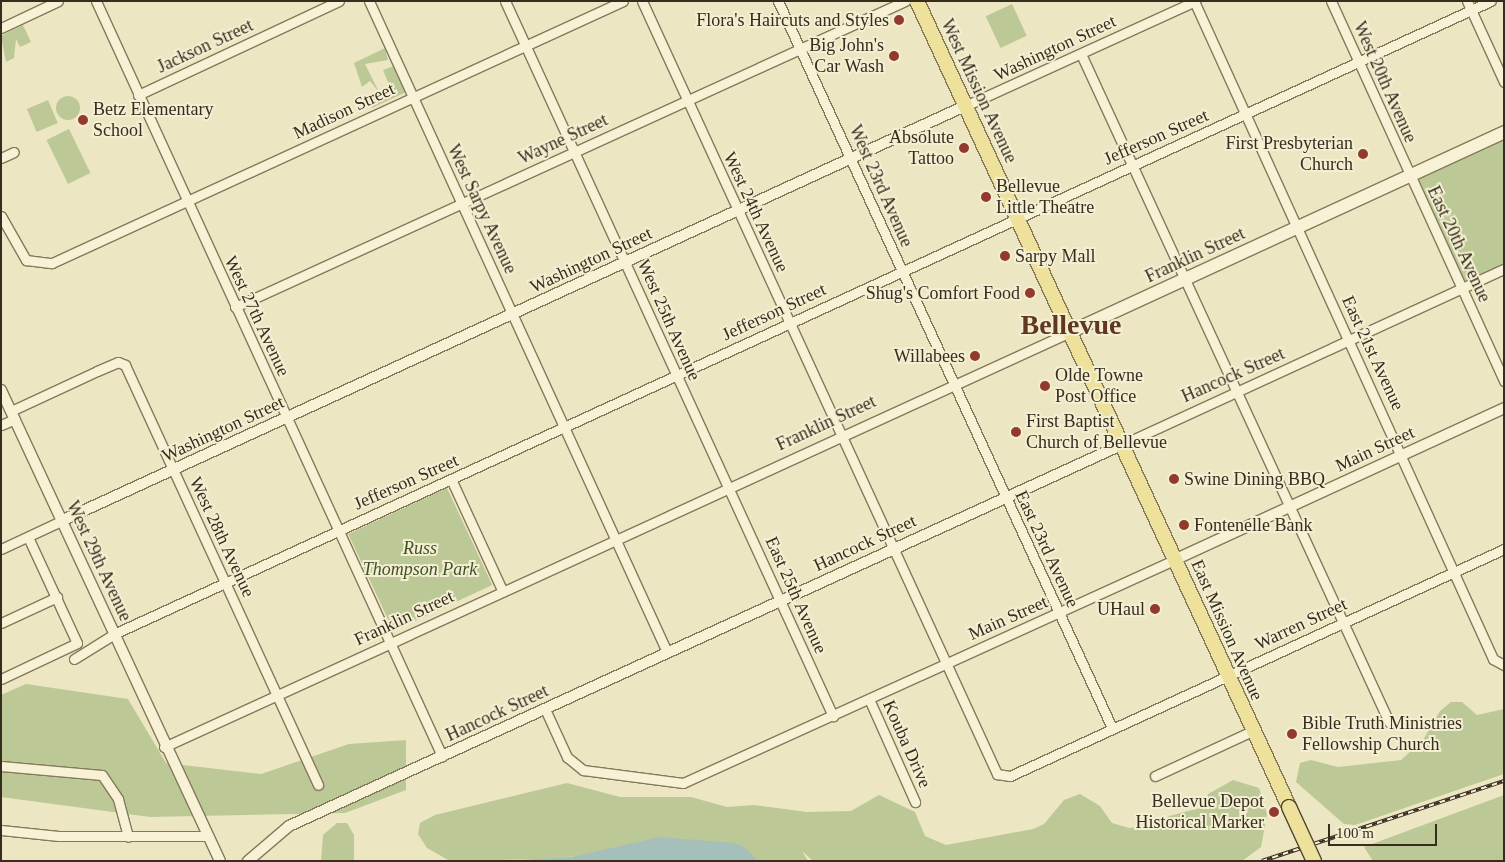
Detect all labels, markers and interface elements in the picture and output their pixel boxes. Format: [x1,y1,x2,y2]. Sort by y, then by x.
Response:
place label: Flora's Haircuts and Styles [696,9,889,31]
street label: Washington Street [991,10,1119,86]
street label: Jackson Street [154,14,256,78]
marker: Flora's Haircuts and Styles [893,14,905,26]
street label: West Mission Avenue [936,15,1022,167]
street label: West 20th Avenue [1348,18,1422,146]
place label: Big John's Car Wash [809,35,884,78]
marker: Big John's Car Wash [888,50,900,62]
street label: Madison Street [290,78,398,144]
place label: Betz Elementary School [93,99,213,142]
street label: Jefferson Street [1100,104,1212,170]
street label: Wayne Street [515,109,611,169]
marker: Betz Elementary School [77,114,89,126]
street label: West 23rd Avenue [844,121,918,251]
place label: Absolute Tattoo [889,127,954,170]
place label: First Presbyterian Church [1226,133,1353,176]
street label: West Sarpy Avenue [442,140,522,278]
marker: Absolute Tattoo [958,142,970,154]
street label: West 24th Avenue [718,148,794,276]
marker: First Presbyterian Church [1357,148,1369,160]
place label: Bellevue Little Theatre [996,176,1094,218]
street label: East 20th Avenue [1422,182,1496,306]
marker: Bellevue Little Theatre [980,191,992,203]
street label: Washington Street [527,222,655,298]
street label: Franklin Street [1142,223,1248,287]
place label: Sarpy Mall [1015,245,1095,267]
marker: Sarpy Mall [999,250,1011,262]
street label: West 27th Avenue [219,252,295,380]
street label: West 25th Avenue [632,256,706,384]
street label: Jefferson Street [719,279,829,345]
place label: Shug's Comfort Food [866,282,1020,304]
marker: Shug's Comfort Food [1024,287,1036,299]
street label: East 21st Avenue [1337,292,1409,414]
district label: Bellevue [1020,308,1122,342]
street label: Hancock Street [1178,343,1288,407]
place label: Willabees [894,345,965,367]
marker: Willabees [969,350,981,362]
place label: Olde Towne Post Office [1055,365,1143,408]
marker: Olde Towne Post Office [1039,380,1051,392]
street label: Washington Street [159,391,287,467]
street label: Franklin Street [773,391,879,455]
place label: First Baptist Church of Bellevue [1026,411,1167,454]
street label: Main Street [1332,421,1418,477]
marker: First Baptist Church of Bellevue [1010,426,1022,438]
street label: Jefferson Street [350,449,462,515]
place label: Swine Dining BBQ [1184,468,1325,490]
street label: West 28th Avenue [184,473,260,601]
marker: Swine Dining BBQ [1168,473,1180,485]
street label: East 23rd Avenue [1010,487,1084,611]
street label: West 29th Avenue [61,497,137,625]
street label: Hancock Street [810,510,920,576]
place label: Fontenelle Bank [1194,514,1312,536]
marker: Fontenelle Bank [1178,519,1190,531]
street label: East 25th Avenue [760,533,832,657]
park label: Russ Thompson Park [363,538,477,580]
street label: East Mission Avenue [1186,556,1268,704]
street label: Franklin Street [351,586,457,650]
street label: Main Street [965,591,1051,645]
street label: Warren Street [1252,593,1350,655]
place label: UHaul [1097,598,1145,620]
marker: UHaul [1149,603,1161,615]
street label: Hancock Street [442,680,552,746]
street label: Kouba Drive [878,697,936,791]
place label: Bible Truth Ministries Fellowship Church [1302,713,1462,756]
marker: Bible Truth Ministries Fellowship Church [1286,728,1298,740]
place label: Bellevue Depot Historical Marker [1136,791,1264,834]
marker: Bellevue Depot Historical Marker [1268,806,1280,818]
scale bar [1330,814,1439,846]
text: 100 m [1336,825,1374,841]

